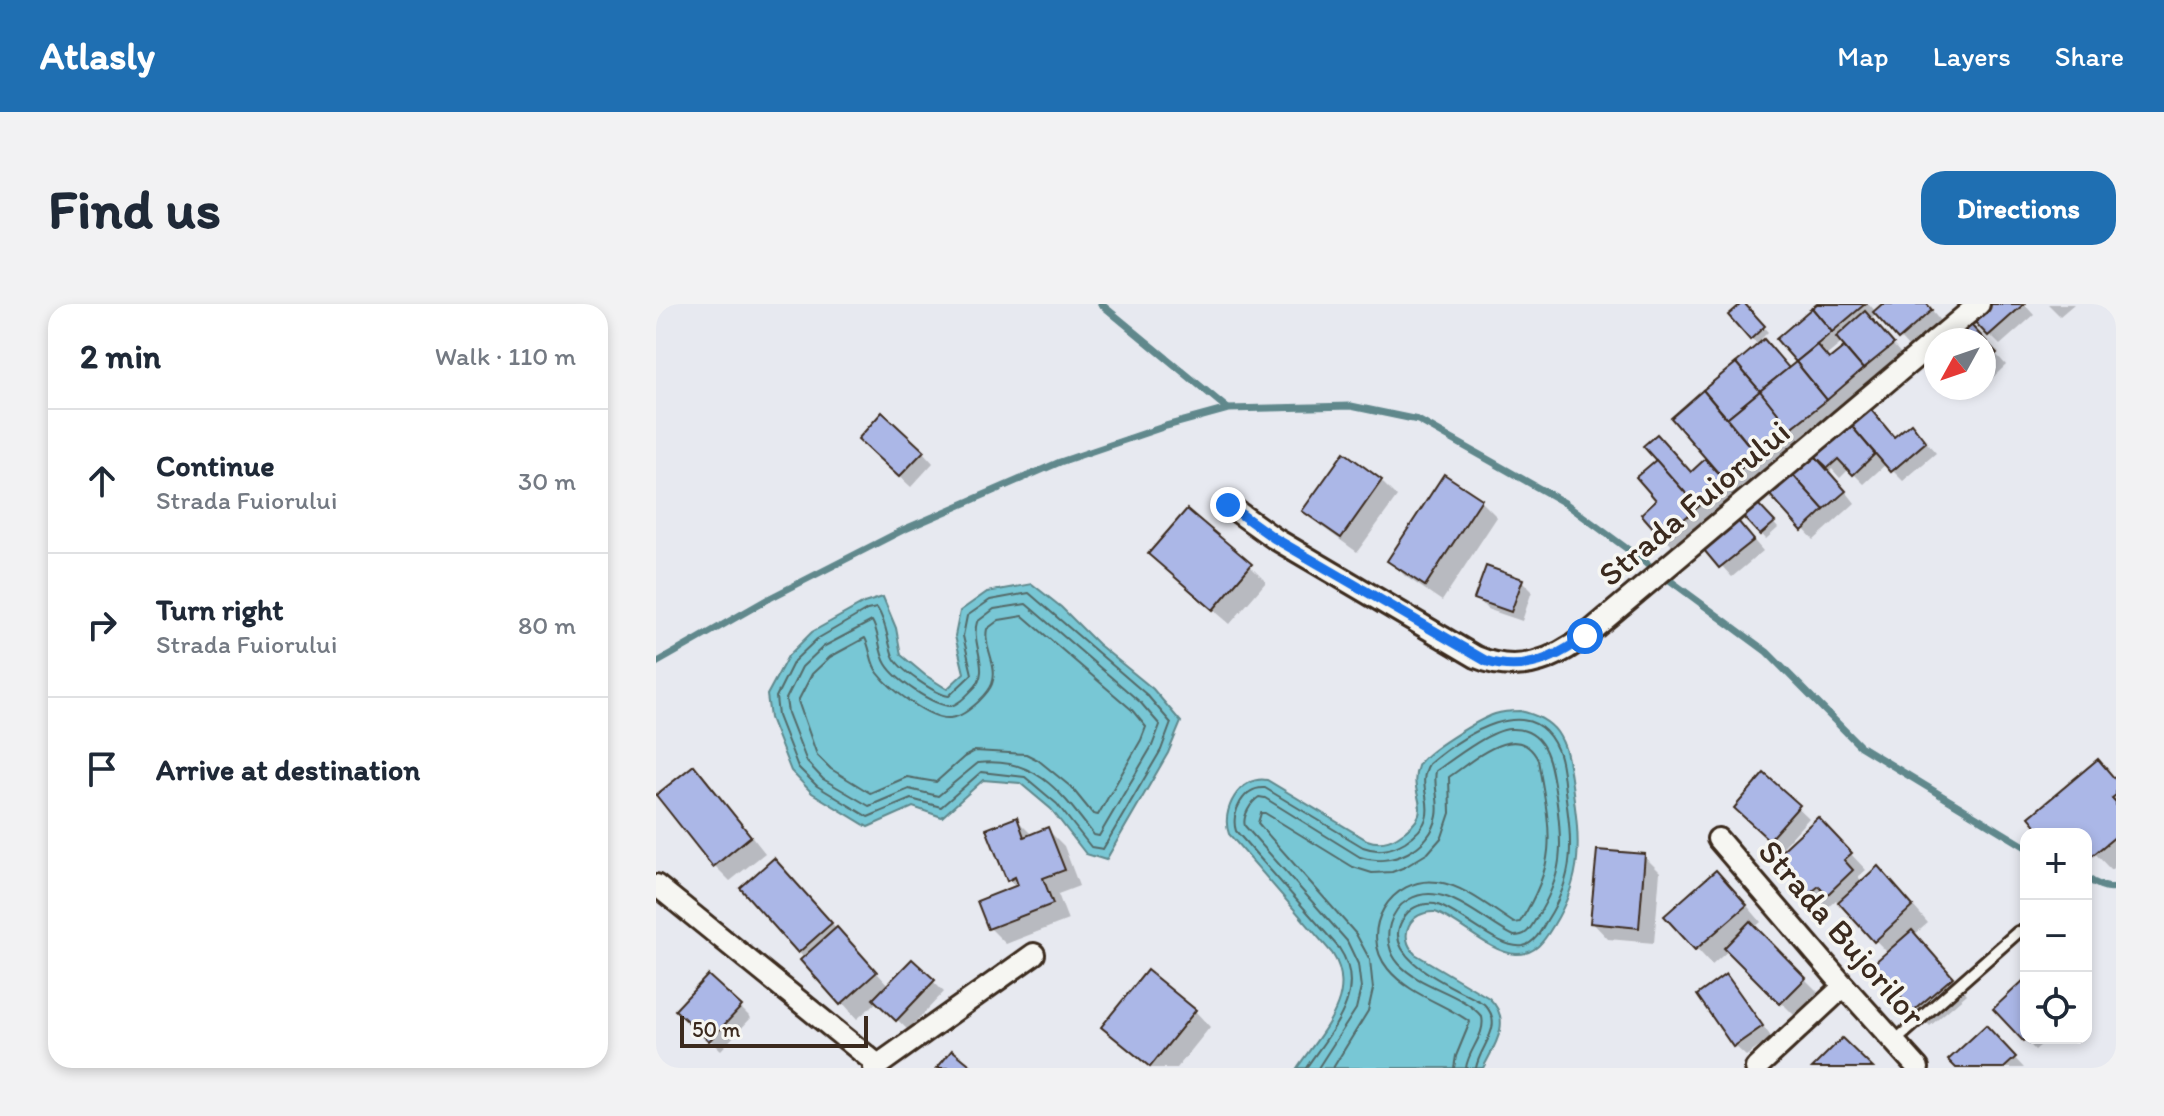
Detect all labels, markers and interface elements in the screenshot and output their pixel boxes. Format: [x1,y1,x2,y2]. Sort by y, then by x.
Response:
text: Atlasly [40,33,155,79]
text: Map [1837,39,1889,73]
text: Layers [1933,39,2011,73]
text: Share [2055,39,2124,73]
button: Directions [1921,171,2116,245]
text: Find us [48,175,221,242]
north arrow [1924,328,1996,400]
text: 2 min [80,336,161,377]
text: Walk · 110 m [435,340,576,372]
street label: Strada Fuiorului [1590,411,1798,595]
text: Continue [156,447,275,484]
icon: ahead [80,459,124,503]
text: 30 m [518,465,576,497]
text: Strada Fuiorului [156,484,337,516]
route end [1210,487,1246,523]
text: Turn right [156,591,284,628]
icon: right [80,603,124,647]
text: 80 m [518,609,576,641]
route start [1567,618,1603,654]
text: Strada Fuiorului [156,628,337,660]
icon: arrive [80,747,124,791]
text: Arrive at destination [156,751,420,788]
map controls [2020,828,2092,1044]
button: + [2020,828,2092,900]
street label: Strada Bujorilor [1750,831,1935,1035]
button: − [2020,900,2092,972]
button: locate [2020,972,2092,1044]
scale bar [680,1012,868,1048]
text: 50 m [692,1016,741,1043]

